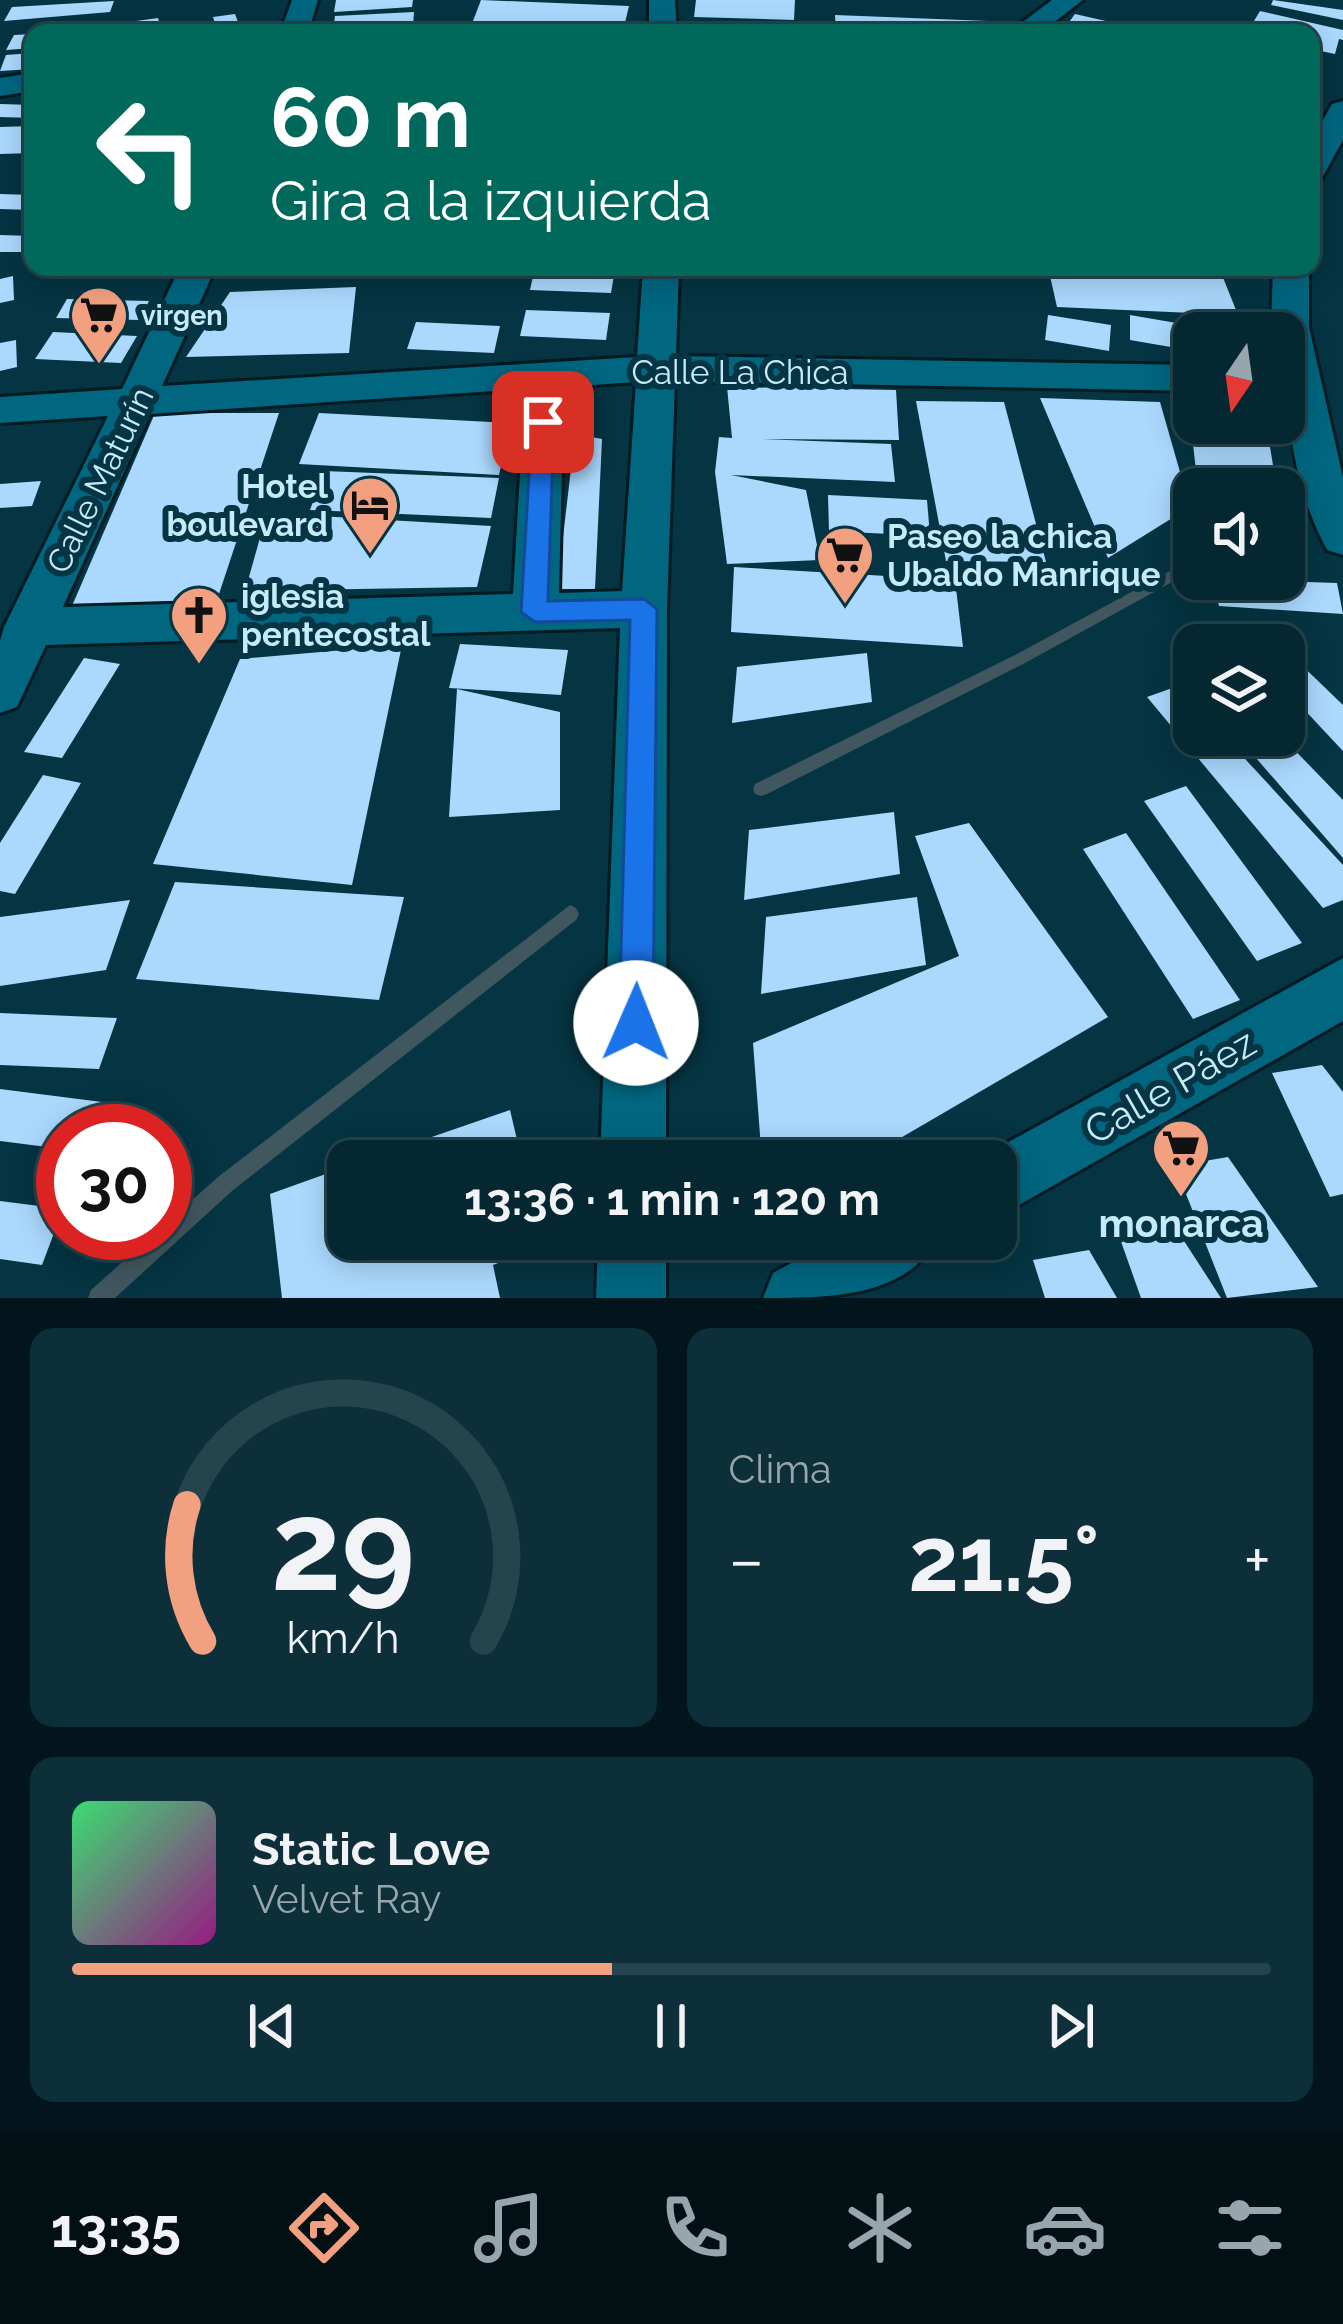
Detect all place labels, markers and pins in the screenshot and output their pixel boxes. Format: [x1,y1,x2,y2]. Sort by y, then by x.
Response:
supermarket icon: virgen [68,284,130,366]
place label: virgen [141,300,223,331]
pin [492,371,594,473]
place label: Hotel boulevard [166,467,329,544]
hotel icon: Hotel boulevard [339,474,401,556]
place label: Paseo la chica Ubaldo Manrique [887,517,1161,594]
supermarket icon: Paseo la chica Ubaldo Manrique [814,524,876,606]
place label: iglesia pentecostal [241,577,431,654]
church icon: iglesia pentecostal [168,584,230,666]
supermarket icon: monarca [1150,1117,1212,1199]
place label: monarca [1098,1200,1264,1246]

